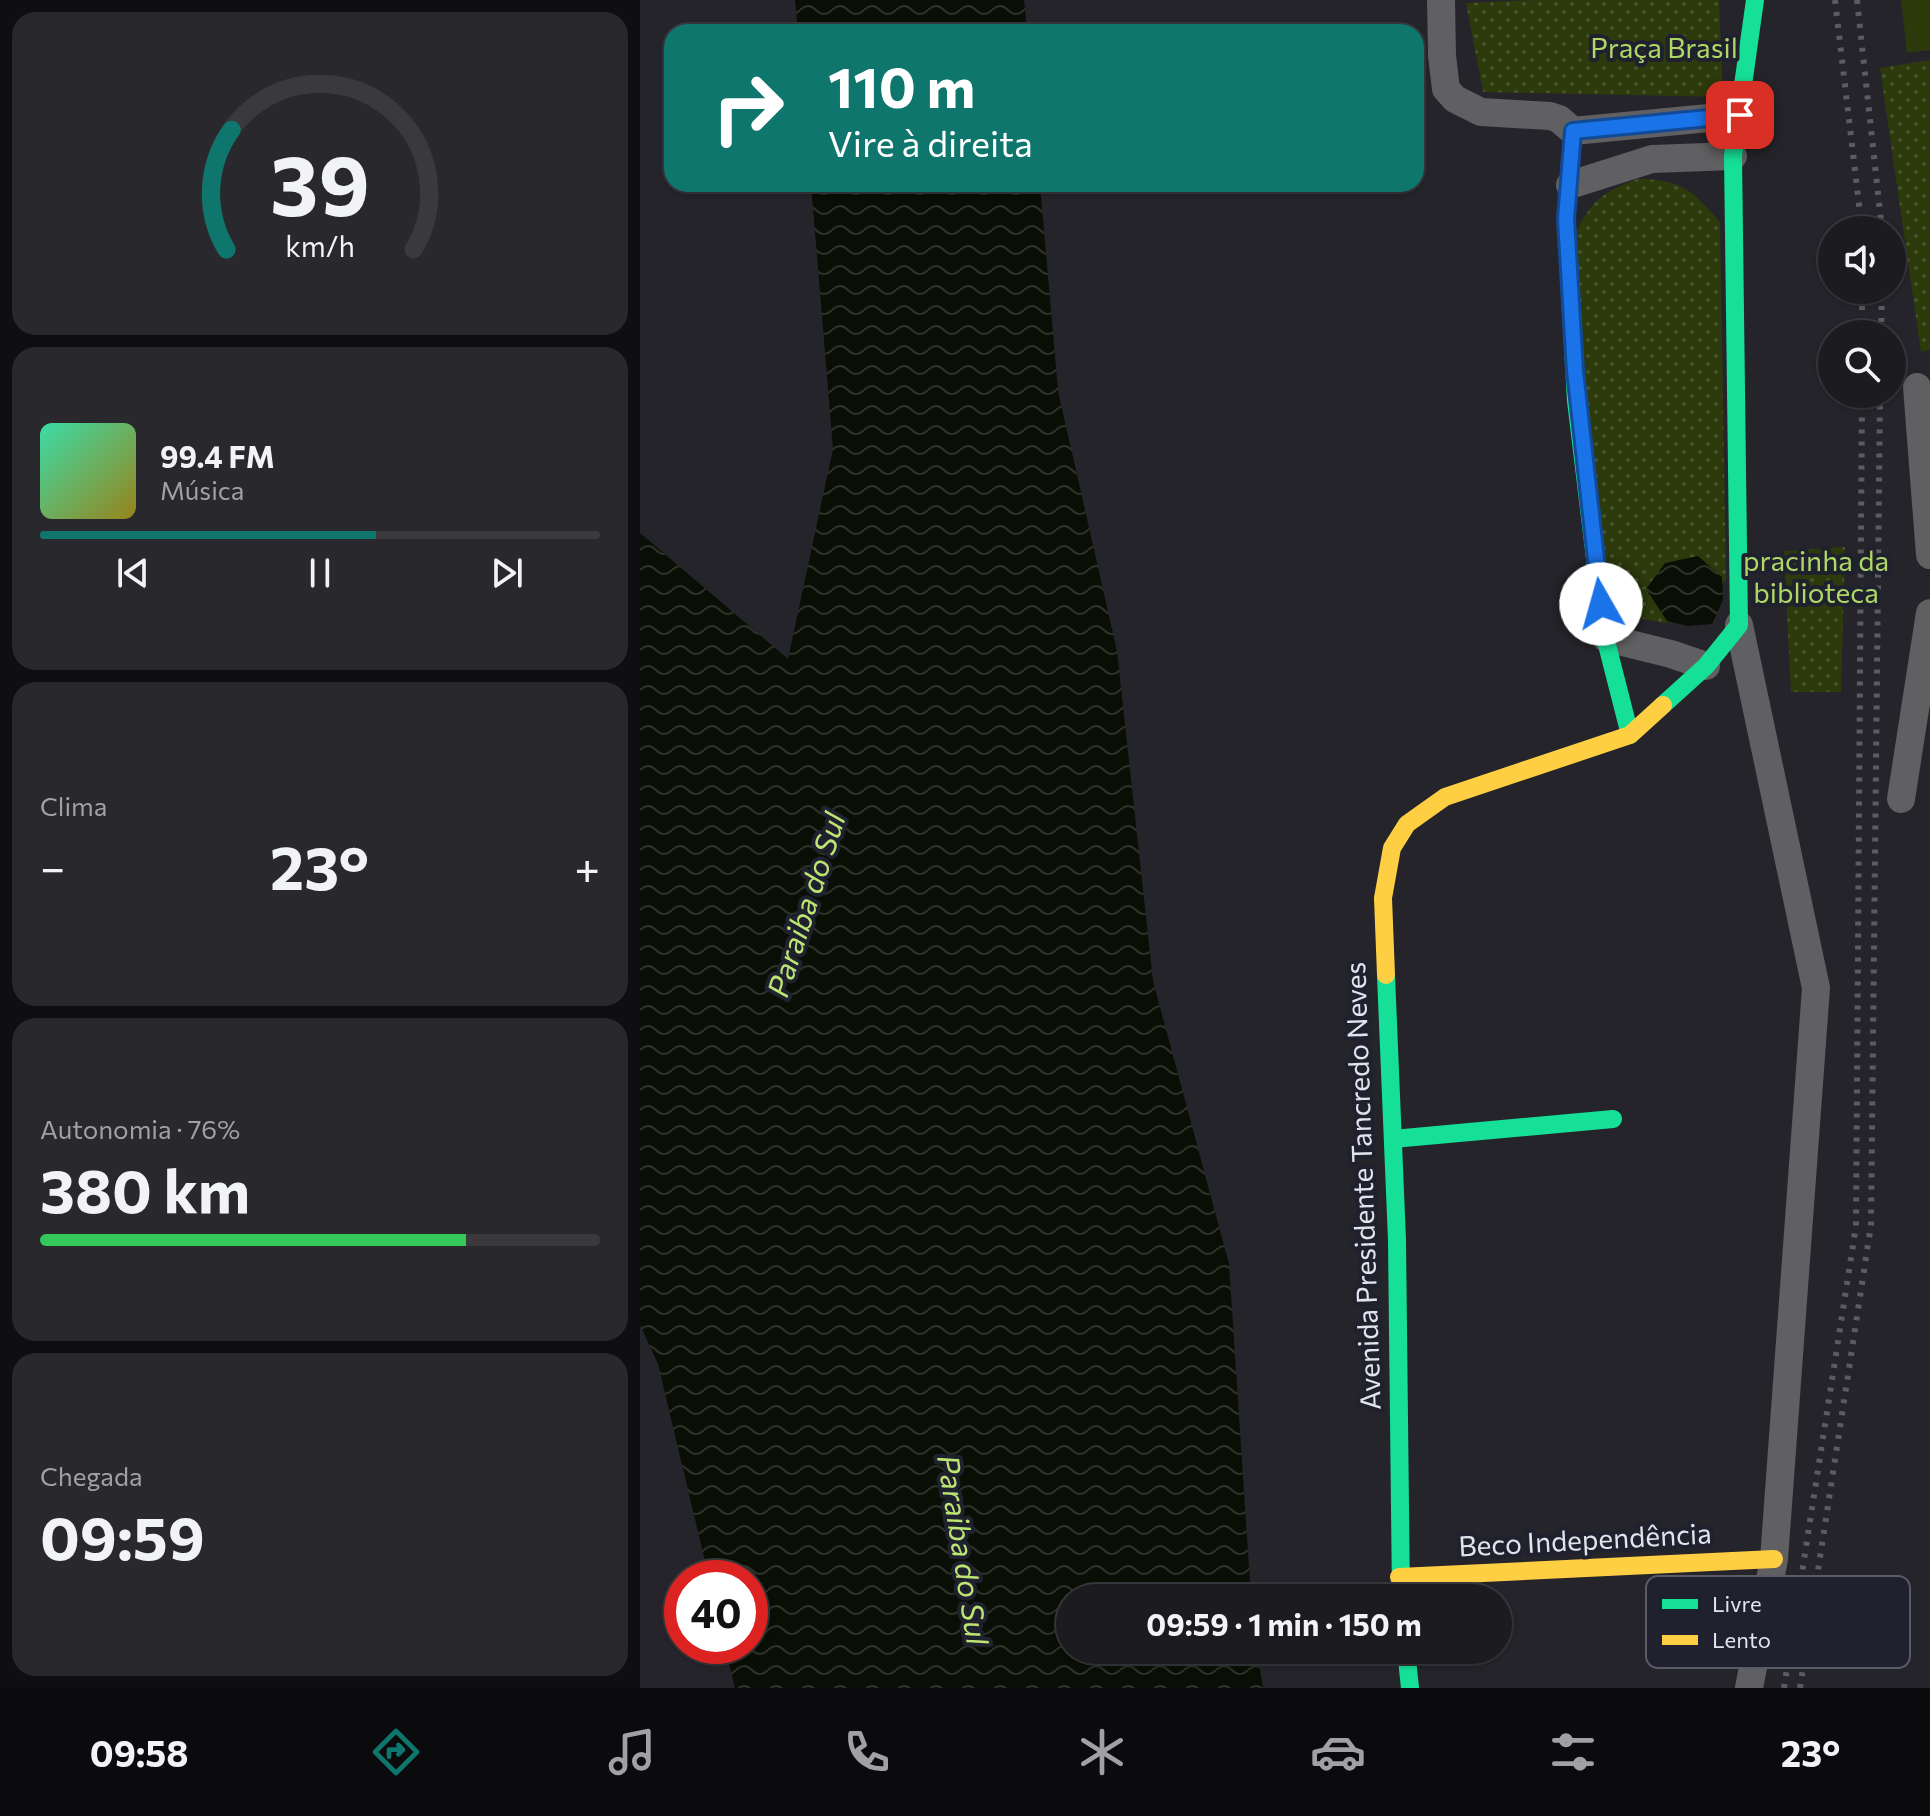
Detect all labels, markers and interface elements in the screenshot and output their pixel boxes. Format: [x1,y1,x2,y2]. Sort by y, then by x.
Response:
park label: Praça Brasil [1590,30,1738,64]
text: 110 m [828,51,975,120]
icon: right [696,56,800,160]
pin [1706,81,1774,149]
icon: arrive [1718,93,1762,137]
text: Vire à direita [828,120,1033,164]
text: 39 [270,130,370,232]
map controls [1818,216,1906,408]
button: sound [1818,216,1906,304]
text: km/h [285,228,355,263]
button: search [1818,320,1906,408]
text: 99.4 FM [160,437,275,474]
text: Música [160,474,244,505]
park label: pracinha da biblioteca [1743,543,1889,609]
icon: previous [111,551,155,595]
icon: pause [298,551,342,595]
icon: next [485,551,529,595]
position arrow [1559,562,1643,646]
text: Clima [40,790,107,821]
water label: Paraiba do Sul [757,806,852,1001]
text: 23° [270,829,369,902]
text: − [40,839,65,893]
text: + [574,839,600,893]
street label: Avenida Presidente Tancredo Neves [1337,961,1387,1411]
text: Autonomia · 76% [40,1113,240,1144]
text: 380 km [40,1152,250,1225]
water label: Paraiba do Sul [931,1452,998,1649]
text: Chegada [40,1460,143,1491]
text: 09:59 [40,1499,205,1572]
street label: Beco Independência [1457,1515,1712,1563]
speed limit sign: 40 [664,1560,768,1664]
legend [1646,1576,1910,1668]
text: Livre [1712,1590,1762,1617]
text: 09:59 · 1 min · 150 m [1146,1605,1422,1642]
text: Lento [1712,1626,1771,1653]
icon: directions [368,1724,424,1780]
icon: music [604,1724,660,1780]
icon: phone [839,1724,895,1780]
icon: climate [1074,1724,1130,1780]
icon: car [1310,1724,1366,1780]
icon: filters [1545,1724,1601,1780]
text: 09:58 [90,1730,189,1774]
text: 23° [1781,1730,1840,1774]

